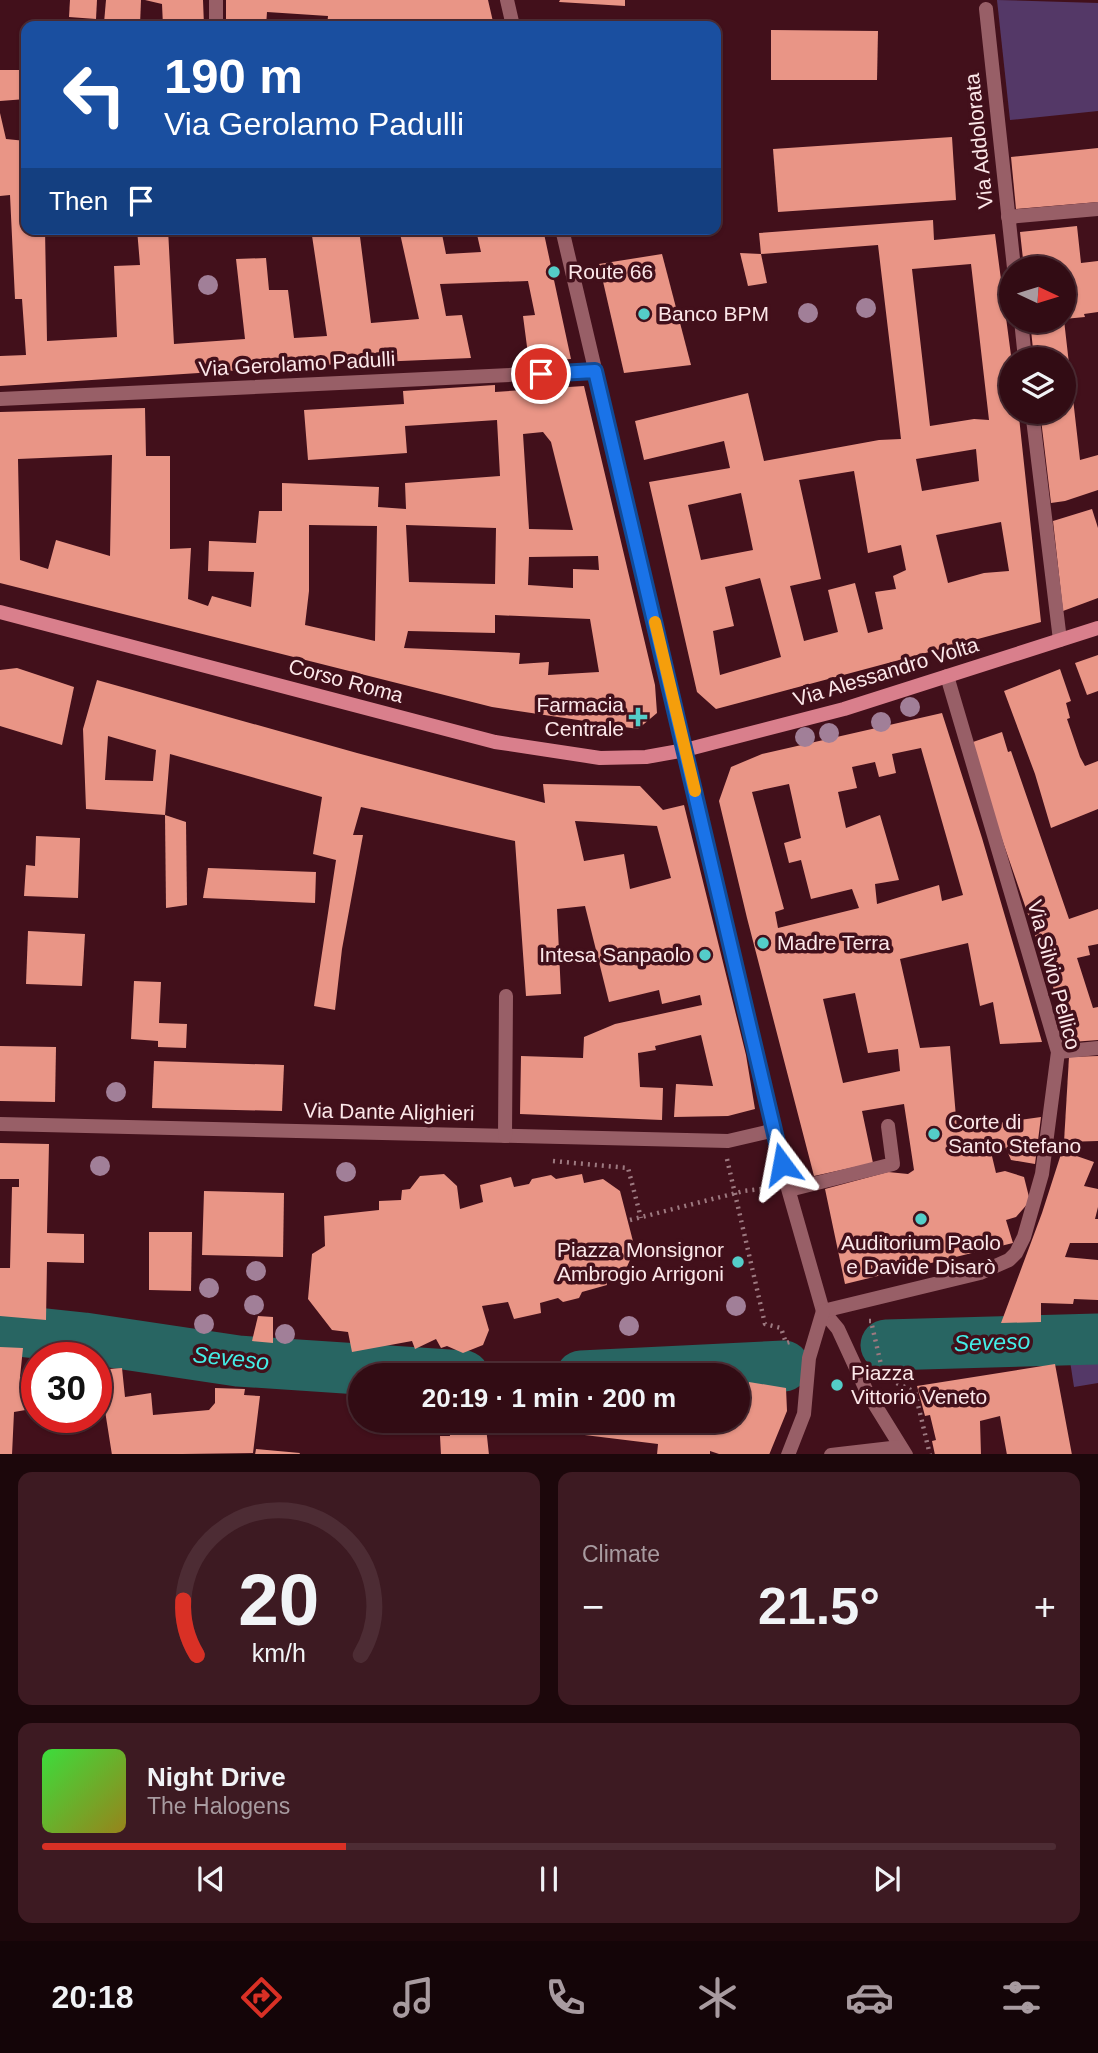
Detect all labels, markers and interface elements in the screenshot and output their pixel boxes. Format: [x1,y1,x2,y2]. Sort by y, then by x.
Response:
icon: left [49,49,140,140]
text: 190 m [164,49,303,103]
street label: Via Addolorata [960,72,997,210]
text: Via Gerolamo Padulli [164,106,464,142]
icon: arrive [122,182,160,220]
text: Then [49,186,108,216]
north arrow [999,256,1076,332]
map controls [999,256,1076,424]
place label: Route 66 [568,260,653,283]
marker: Route 66 [546,264,562,280]
place label: Banco BPM [658,302,769,325]
marker: Banco BPM [636,306,652,322]
pin [511,344,571,404]
street label: Via Gerolamo Padulli [198,347,396,380]
button: layers [999,347,1076,424]
icon: arrive [522,355,560,393]
street label: Via Alessandro Volta [791,632,981,711]
street label: Corso Roma [286,654,406,707]
place label: Farmacia Centrale [536,693,624,740]
marker: Farmacia Centrale [630,709,646,725]
street label: Via Silvio Pellico [1023,898,1085,1052]
place label: Madre Terra [777,931,890,954]
marker: Madre Terra [755,935,771,951]
place label: Intesa Sanpaolo [539,943,691,966]
marker: Intesa Sanpaolo [697,947,713,963]
street label: Via Dante Alighieri [303,1099,475,1124]
place label: Corte di Santo Stefano [948,1110,1081,1157]
marker: Corte di Santo Stefano [926,1126,942,1142]
position arrow [745,1127,819,1201]
marker: Auditorium Paolo e Davide Disarò [913,1211,929,1227]
place label: Auditorium Paolo e Davide Disarò [841,1231,1001,1278]
place label: Piazza Monsignor Ambrogio Arrigoni [557,1238,724,1285]
marker: Piazza Monsignor Ambrogio Arrigoni [730,1254,746,1270]
water label: Seveso [953,1328,1031,1356]
water label: Seveso [191,1341,271,1375]
speed limit sign: 30 [21,1342,112,1433]
place label: Piazza Vittorio Veneto [851,1361,987,1408]
marker: Piazza Vittorio Veneto [829,1377,845,1393]
text: 20:19 · 1 min · 200 m [422,1383,676,1413]
text: Climate [582,1541,660,1567]
text: 20 [239,1559,319,1640]
text: 21.5° [758,1577,880,1635]
text: − [582,1586,604,1628]
text: + [1034,1586,1056,1628]
text: km/h [252,1638,306,1666]
text: Night Drive [147,1762,286,1792]
text: The Halogens [147,1793,290,1819]
icon: previous [192,1860,230,1898]
icon: pause [530,1860,568,1898]
icon: next [868,1860,906,1898]
icon: directions [237,1973,286,2022]
icon: music [389,1973,438,2022]
icon: phone [541,1973,590,2022]
icon: climate [693,1973,742,2022]
icon: car [845,1973,894,2022]
icon: filters [997,1973,1046,2022]
text: 20:18 [52,1979,133,2015]

